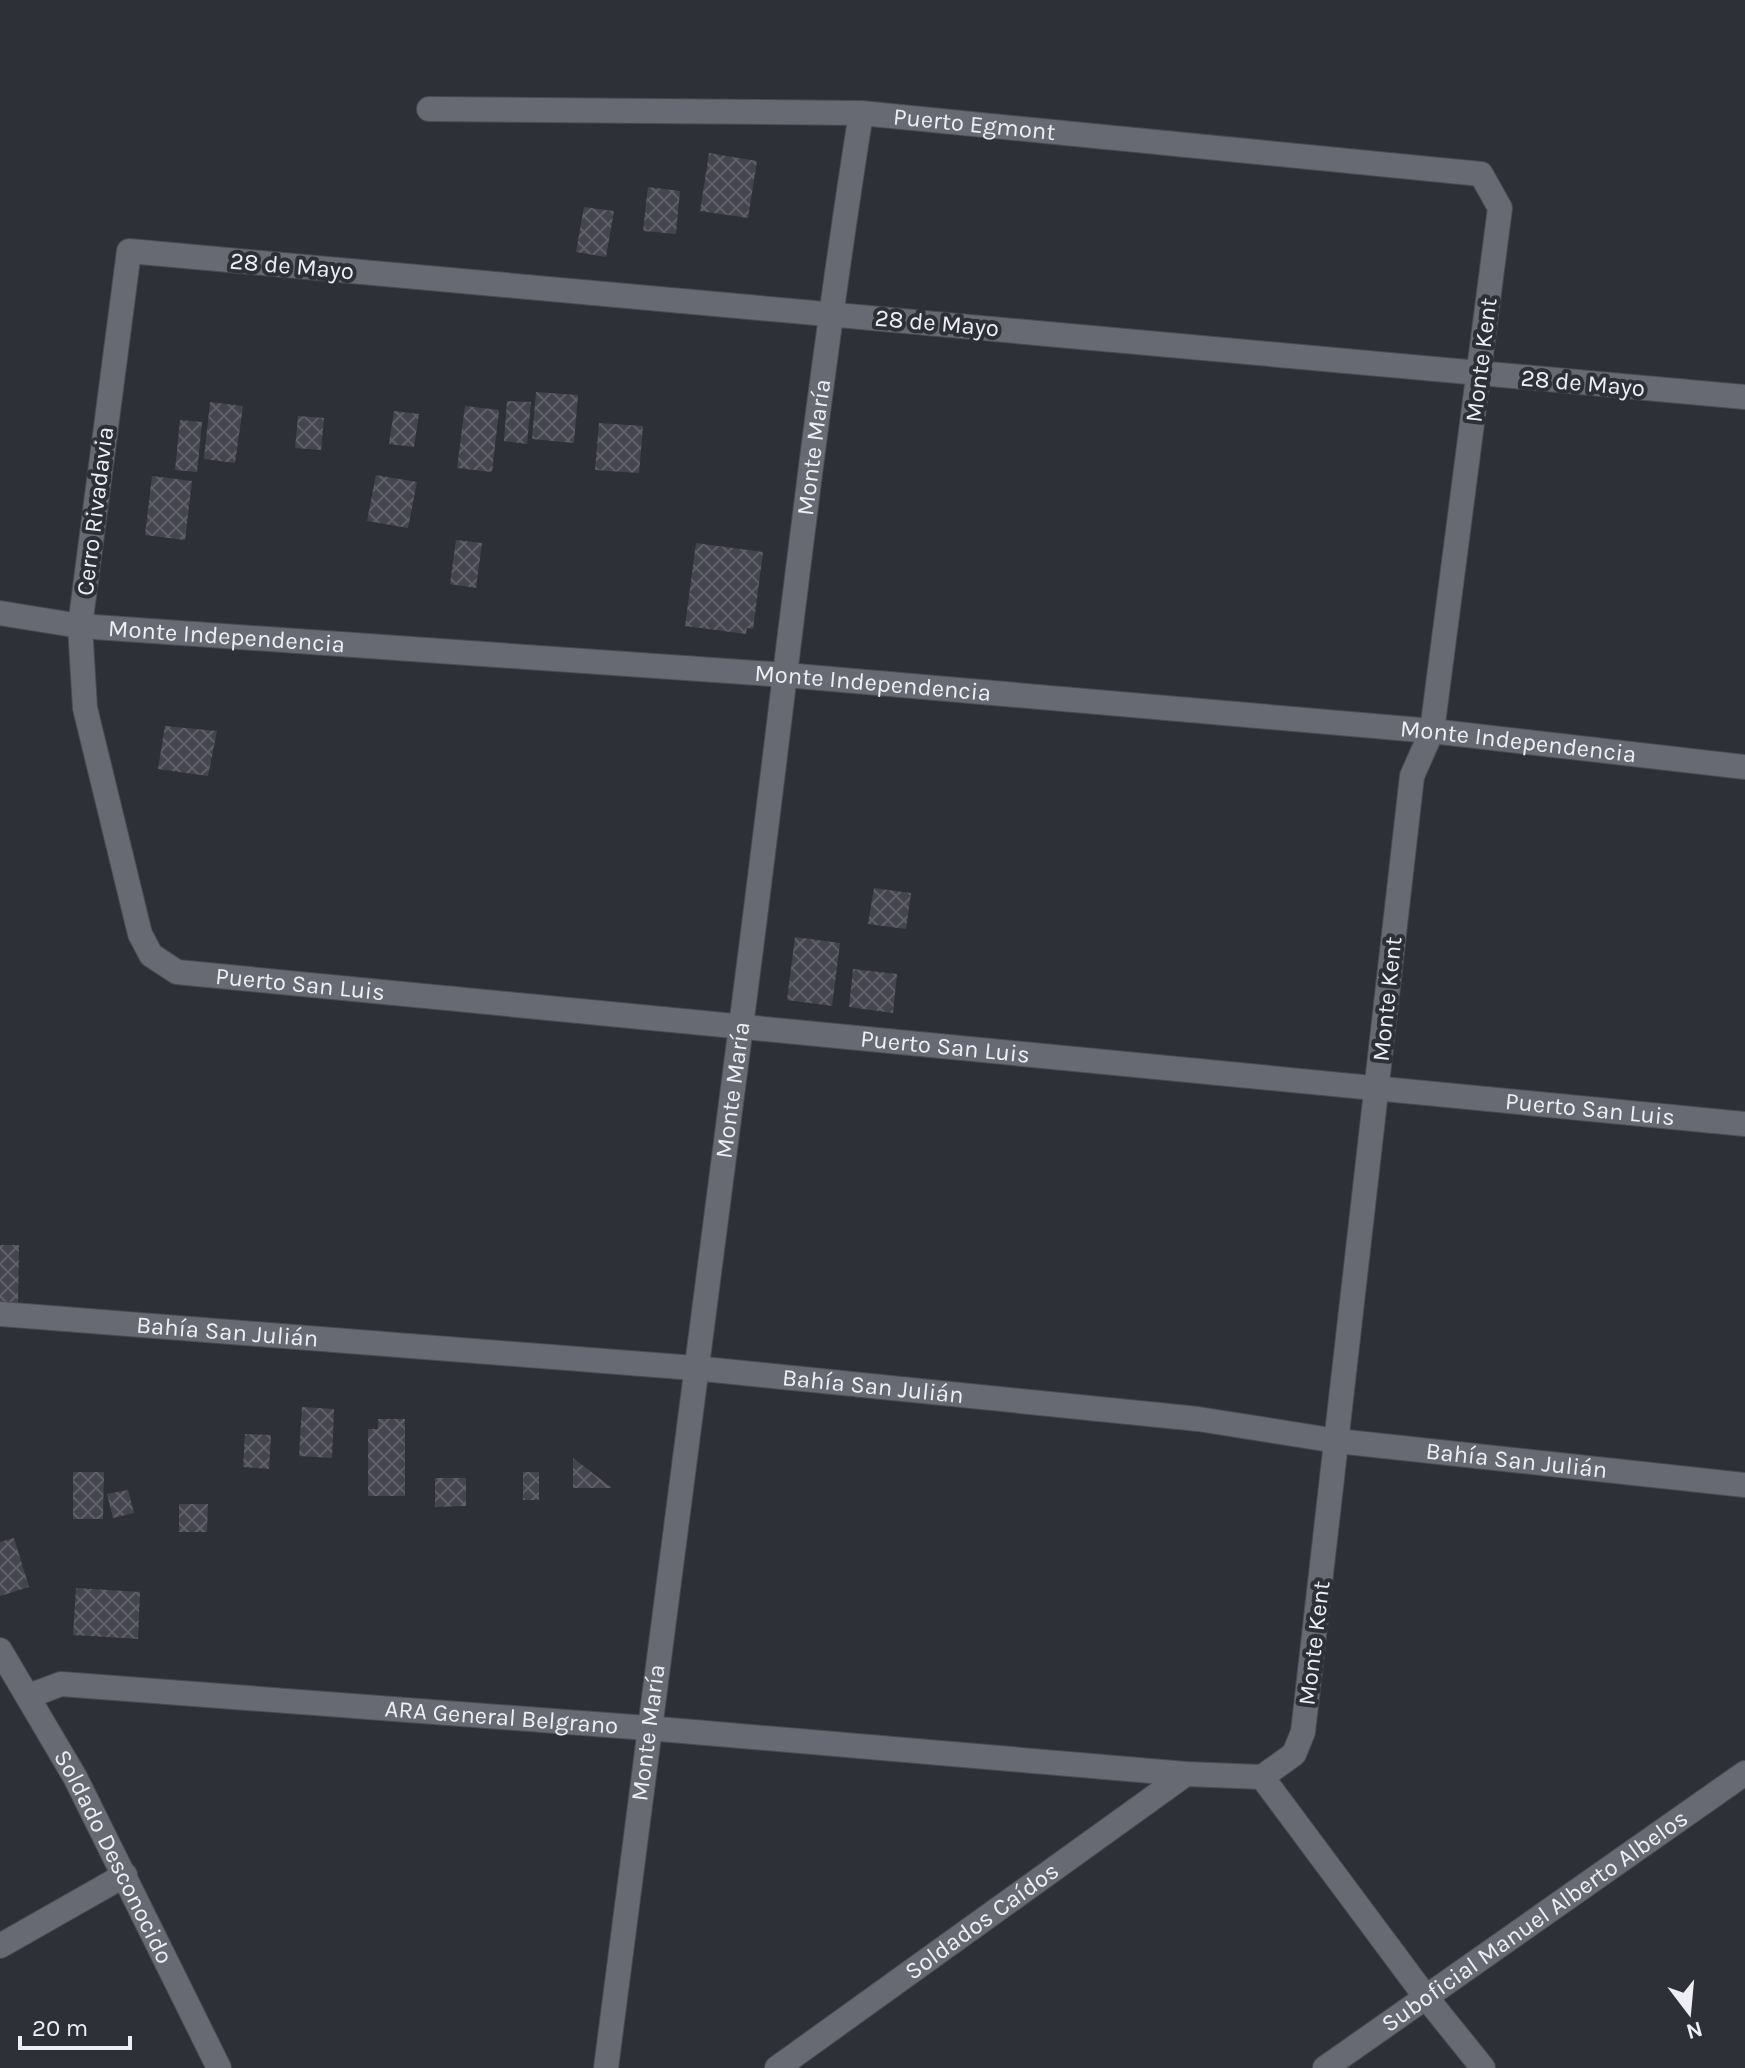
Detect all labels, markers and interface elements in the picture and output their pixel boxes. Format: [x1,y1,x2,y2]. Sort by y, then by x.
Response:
street label: Puerto Egmont [892,102,1057,146]
street label: 28 de Mayo [229,247,355,285]
street label: Monte Kent [1459,296,1503,424]
street label: 28 de Mayo [874,304,1000,342]
street label: 28 de Mayo [1520,364,1646,402]
street label: Monte María [791,377,836,517]
street label: Cerro Rivadavia [71,425,119,597]
street label: Monte Independencia [107,614,346,658]
street label: Monte Independencia [754,659,992,707]
street label: Monte Independencia [1399,714,1638,768]
street label: Monte Kent [1367,935,1407,1063]
street label: Puerto San Luis [214,962,386,1006]
street label: Monte María [710,1020,755,1160]
street label: Puerto San Luis [859,1024,1031,1069]
street label: Puerto San Luis [1504,1087,1676,1131]
street label: Bahía San Julián [135,1311,319,1353]
street label: Bahía San Julián [781,1363,965,1409]
street label: Bahía San Julián [1424,1437,1609,1484]
street label: Monte Kent [1292,1579,1336,1707]
street label: Monte María [625,1663,671,1803]
street label: ARA General Belgrano [384,1694,619,1740]
street label: Soldado Desconocido [48,1745,179,1968]
street label: Suboficial Manuel Alberto Albelos [1376,1804,1693,2038]
street label: Soldados Caídos [899,1856,1064,1986]
north arrow [1649,1972,1729,2052]
scale bar [20,2000,130,2050]
text: 20 m [32,2014,88,2042]
text: N [1683,2016,1705,2045]

